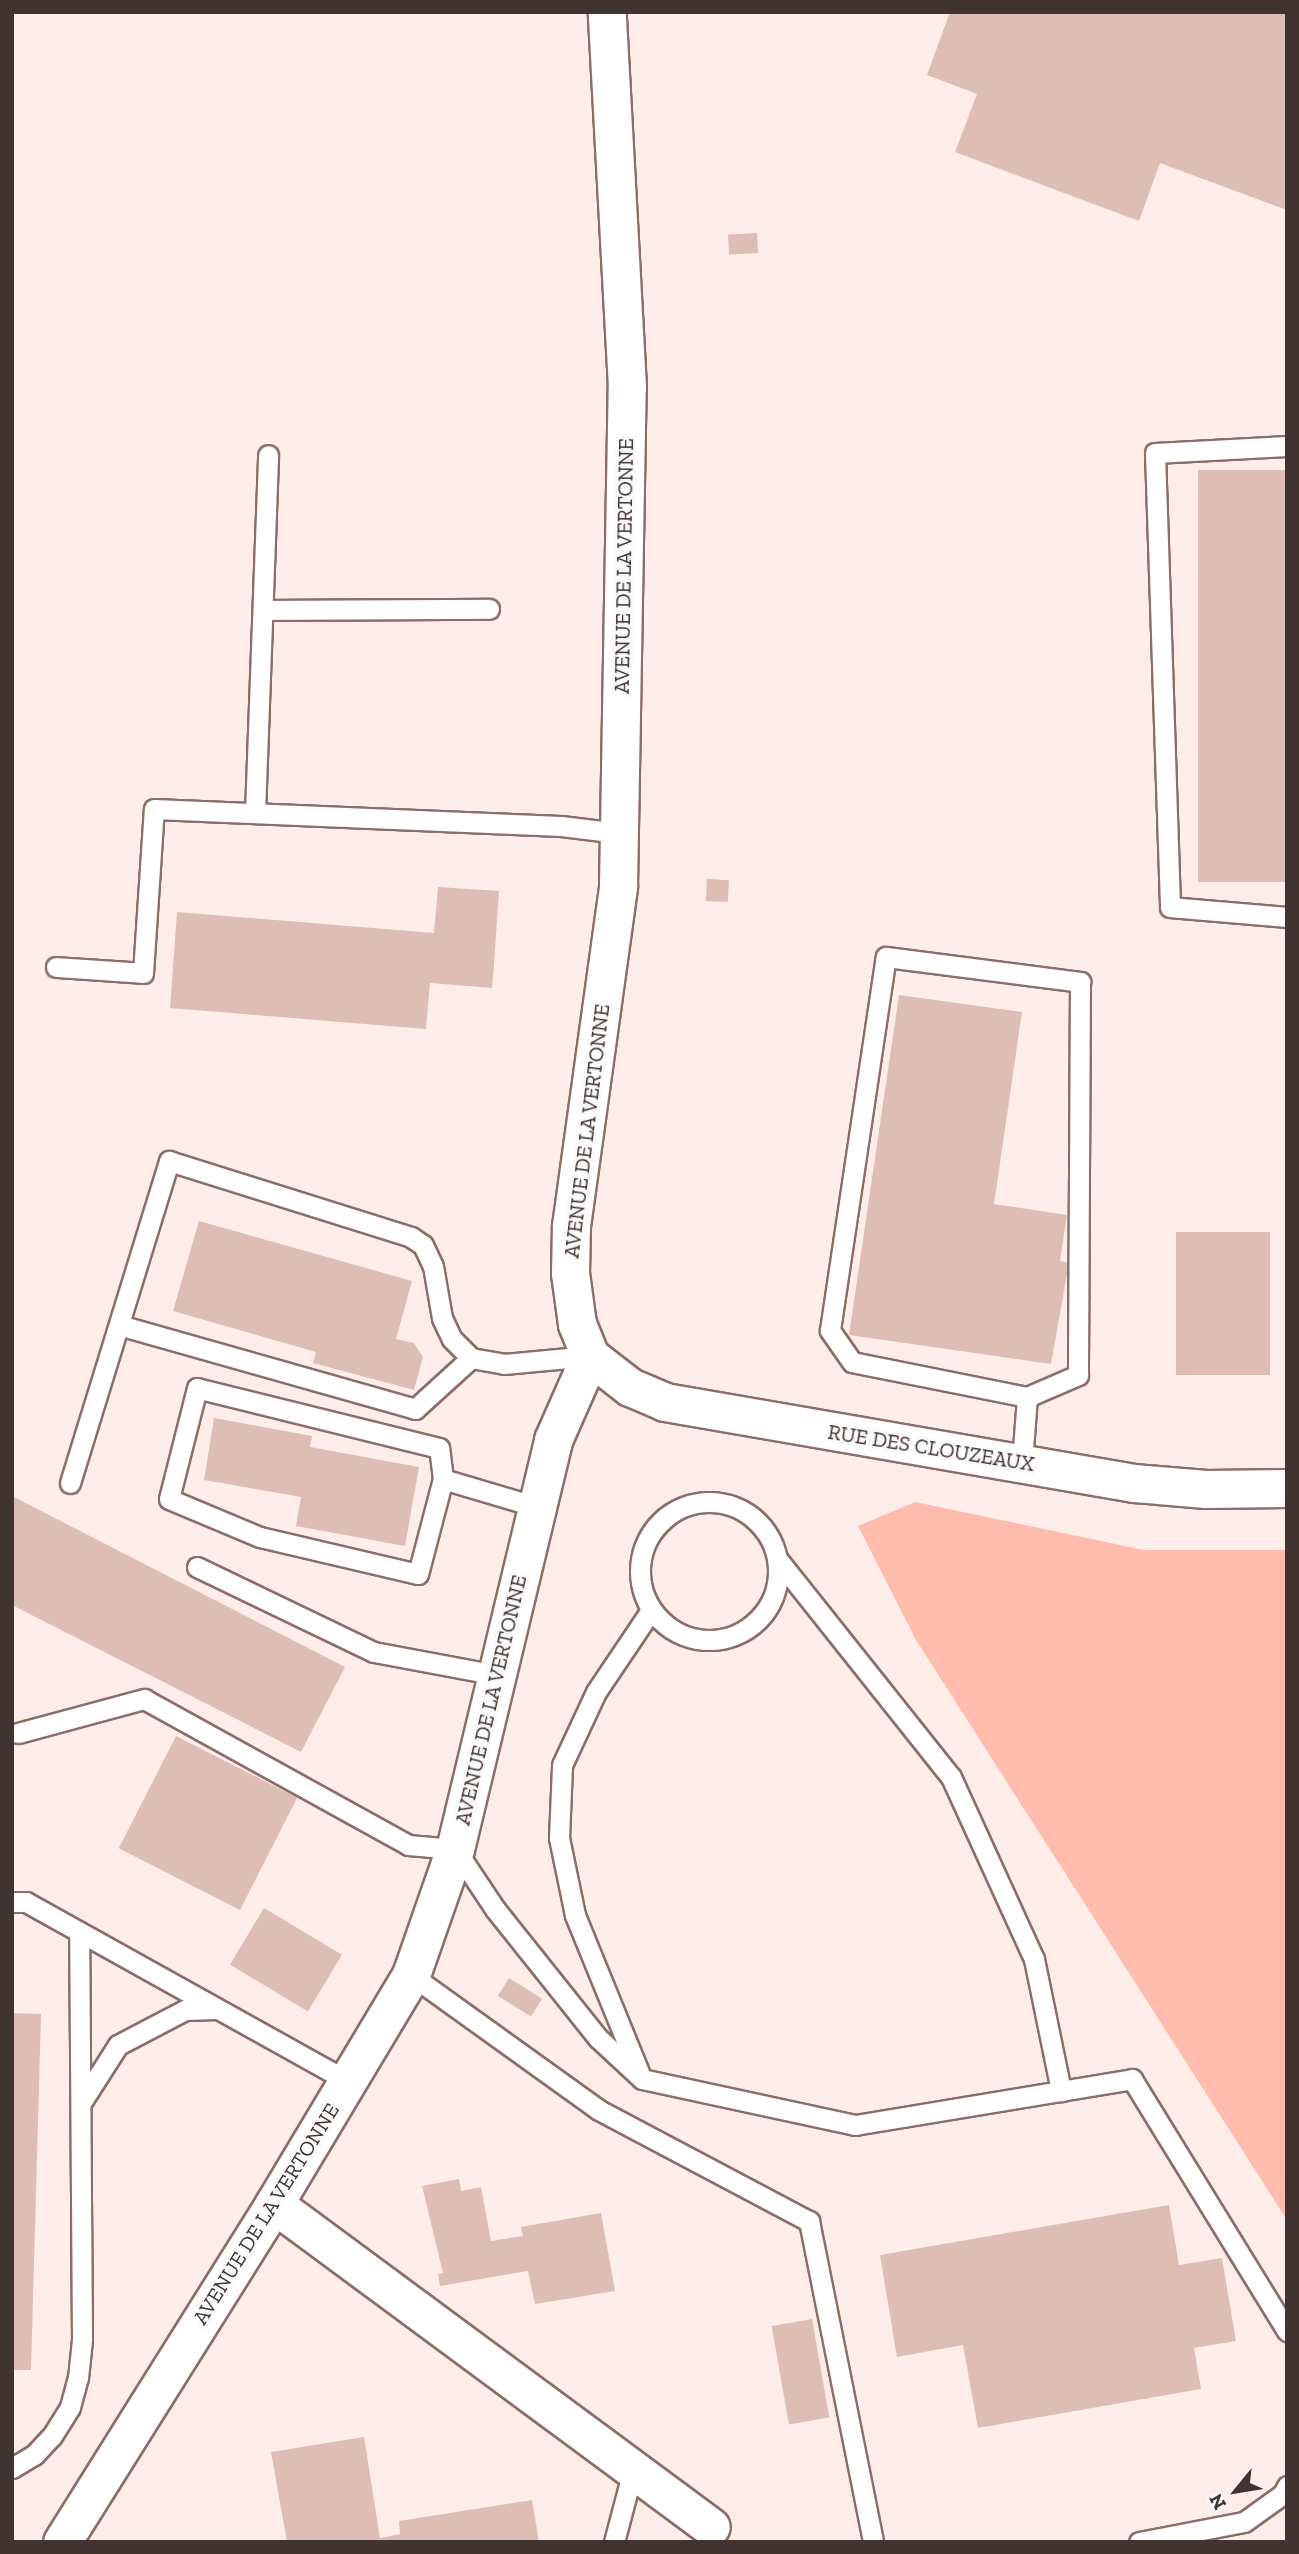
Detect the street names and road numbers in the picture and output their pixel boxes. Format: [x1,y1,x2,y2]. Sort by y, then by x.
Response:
street label: AVENUE DE LA VERTONNE [609,437,639,695]
street label: AVENUE DE LA VERTONNE [559,1002,615,1260]
street label: RUE DES CLOUZEAUX [826,1419,1036,1477]
street label: AVENUE DE LA VERTONNE [450,1572,532,1828]
street label: AVENUE DE LA VERTONNE [187,2098,345,2330]

